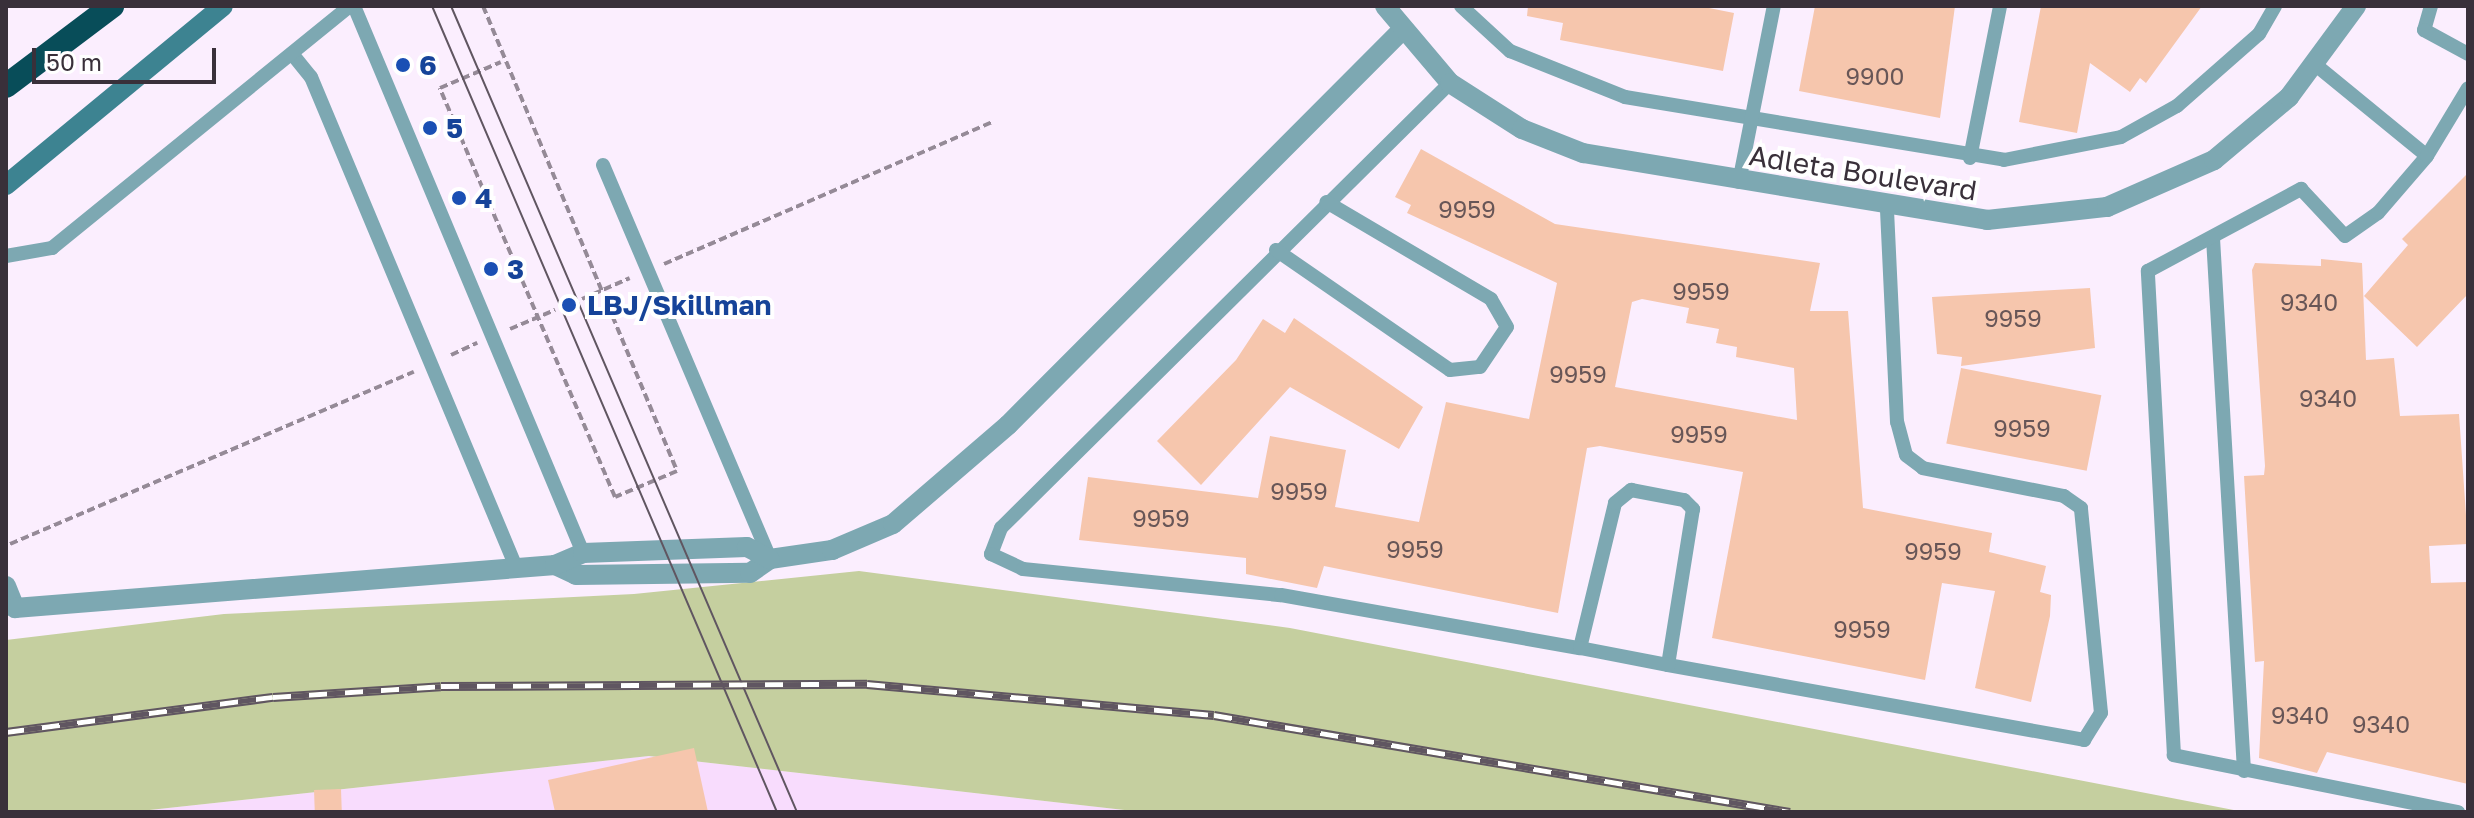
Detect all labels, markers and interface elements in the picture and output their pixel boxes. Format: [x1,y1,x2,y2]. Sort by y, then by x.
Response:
scale bar [36,32,220,82]
text: 50 m [46,47,102,76]
place label: 6 [419,48,437,82]
marker: 6 [394,56,412,74]
house number: 9900 [1846,62,1904,90]
place label: 5 [446,111,463,145]
marker: 5 [421,119,439,137]
street label: Adleta Boulevard [1747,138,1979,208]
place label: 4 [475,181,492,215]
marker: 4 [450,189,468,207]
house number: 9959 [1438,195,1496,223]
place label: 3 [507,252,524,286]
marker: 3 [482,260,500,278]
house number: 9959 [1672,277,1730,305]
place label: LBJ/Skillman [587,288,771,322]
house number: 9340 [2280,288,2338,316]
marker: LBJ/Skillman [558,294,580,316]
house number: 9959 [1984,304,2042,332]
house number: 9959 [1549,360,1607,388]
house number: 9340 [2299,384,2357,412]
house number: 9959 [1993,414,2051,442]
house number: 9959 [1670,420,1728,448]
house number: 9959 [1270,477,1328,505]
house number: 9959 [1132,504,1190,532]
house number: 9959 [1386,535,1444,563]
house number: 9959 [1904,537,1962,565]
house number: 9959 [1833,615,1891,643]
house number: 9340 [2271,701,2329,729]
house number: 9340 [2352,710,2410,738]

